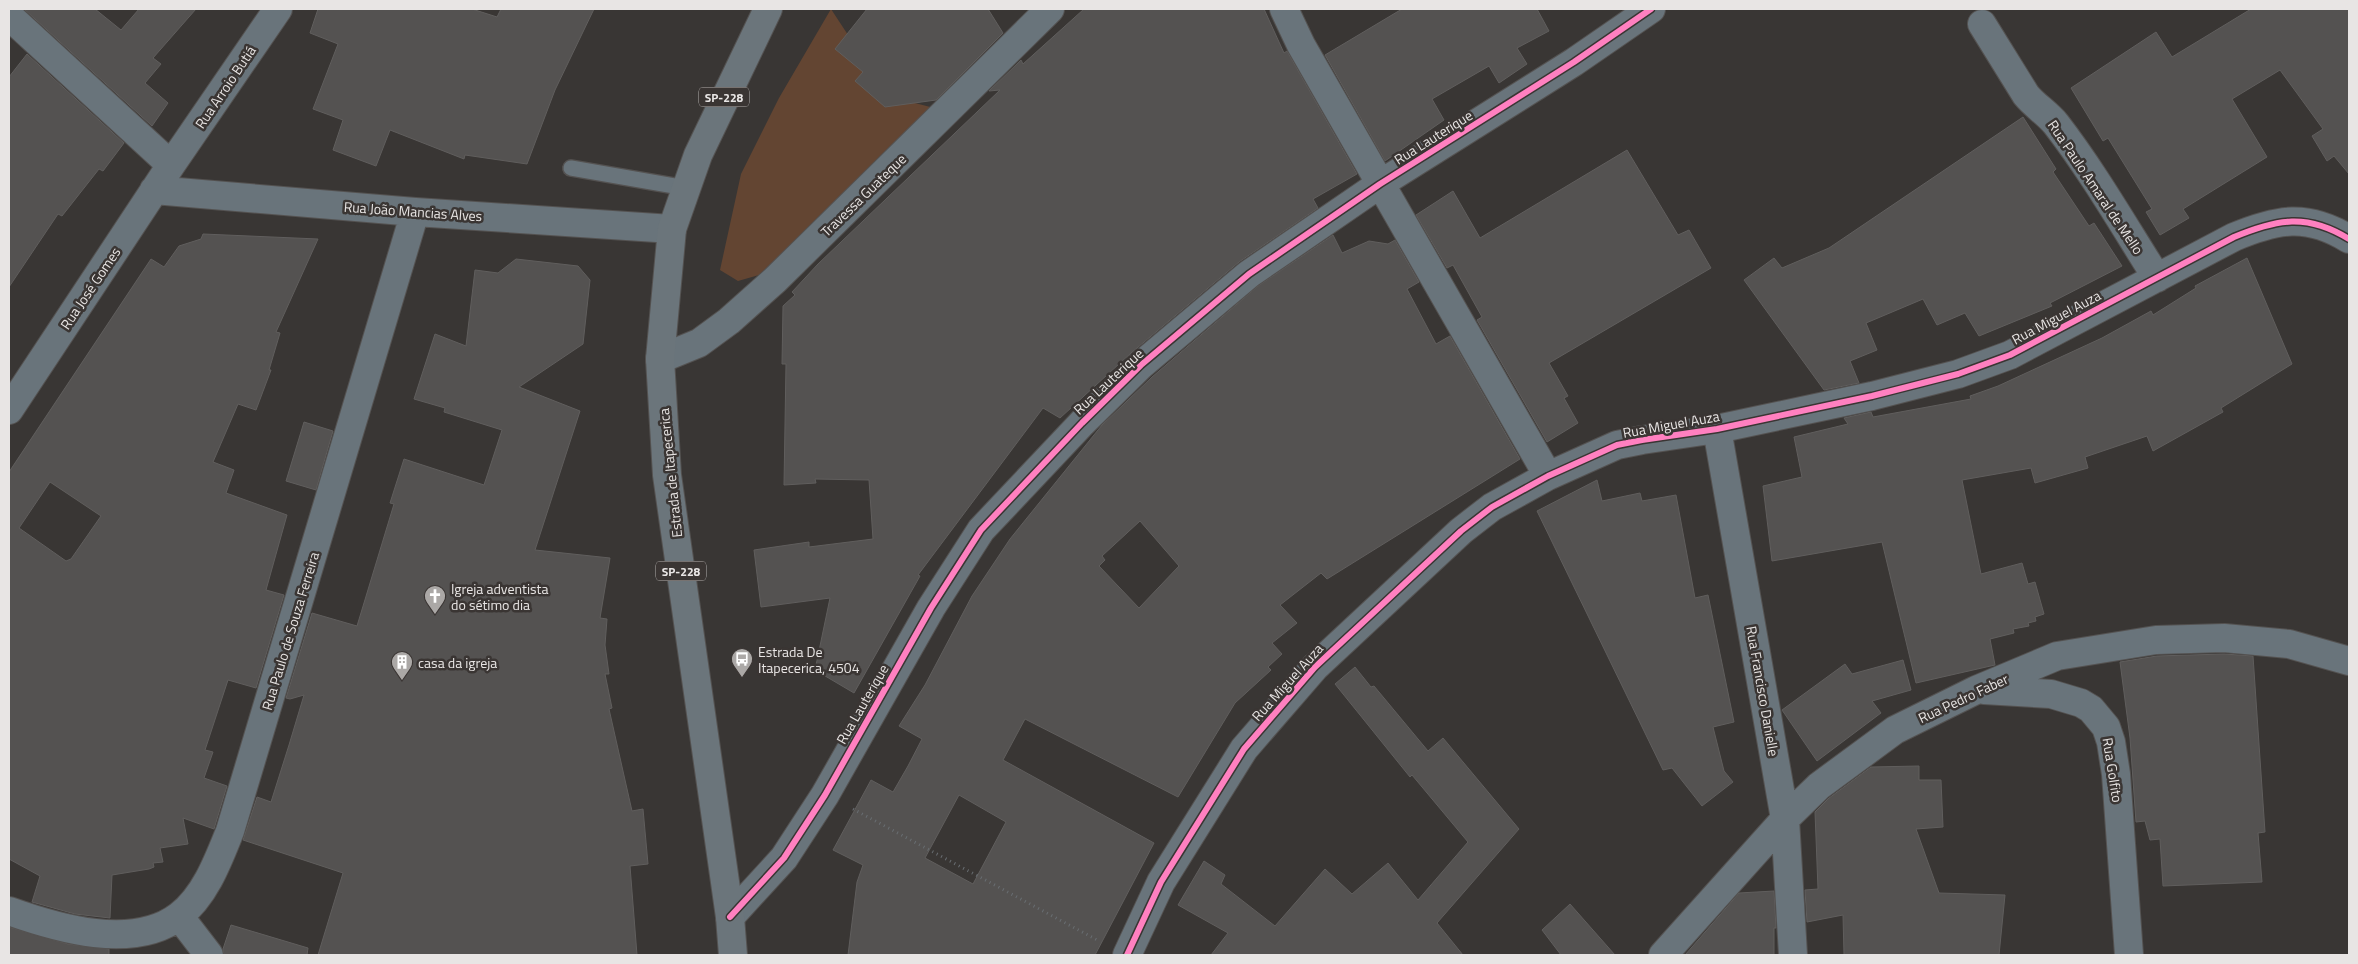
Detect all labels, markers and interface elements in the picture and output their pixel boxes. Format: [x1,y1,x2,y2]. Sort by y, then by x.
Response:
street label: Rua Arroio Butiá [189,41,261,133]
road number: SP-228 [699,88,749,106]
street label: Rua Lauterique [1390,105,1476,169]
street label: Rua Paulo Amaral de Mello [2043,116,2149,258]
street label: Travessa Guateque [816,149,910,241]
street label: Rua João Mancias Alves [343,196,483,226]
street label: Rua José Gomes [55,243,125,333]
street label: Rua Miguel Auza [2008,285,2104,349]
street label: Rua Lauterique [1068,343,1148,419]
street label: Rua Miguel Auza [1621,405,1721,443]
street label: Estrada de Itapecerica [653,407,687,539]
street label: Rua Paulo de Souza Ferreira [256,549,324,713]
road number: SP-228 [656,562,706,580]
place label: Igreja adventista do sétimo dia [451,578,548,615]
church icon: Igreja adventista do sétimo dia [423,584,447,615]
street label: Rua Francisco Danielle [1741,624,1785,758]
street label: Rua Miguel Auza [1246,639,1328,725]
place label: Estrada De Itapecerica, 4504 [758,641,860,678]
bus stop icon: Estrada De Itapecerica, 4504 [730,647,754,678]
building icon: casa da igreja [390,650,414,681]
place label: casa da igreja [418,652,497,673]
street label: Rua Lauterique [831,660,893,748]
street label: Rua Pedro Faber [1915,668,2012,728]
street label: Rua Golfito [2098,736,2128,804]

